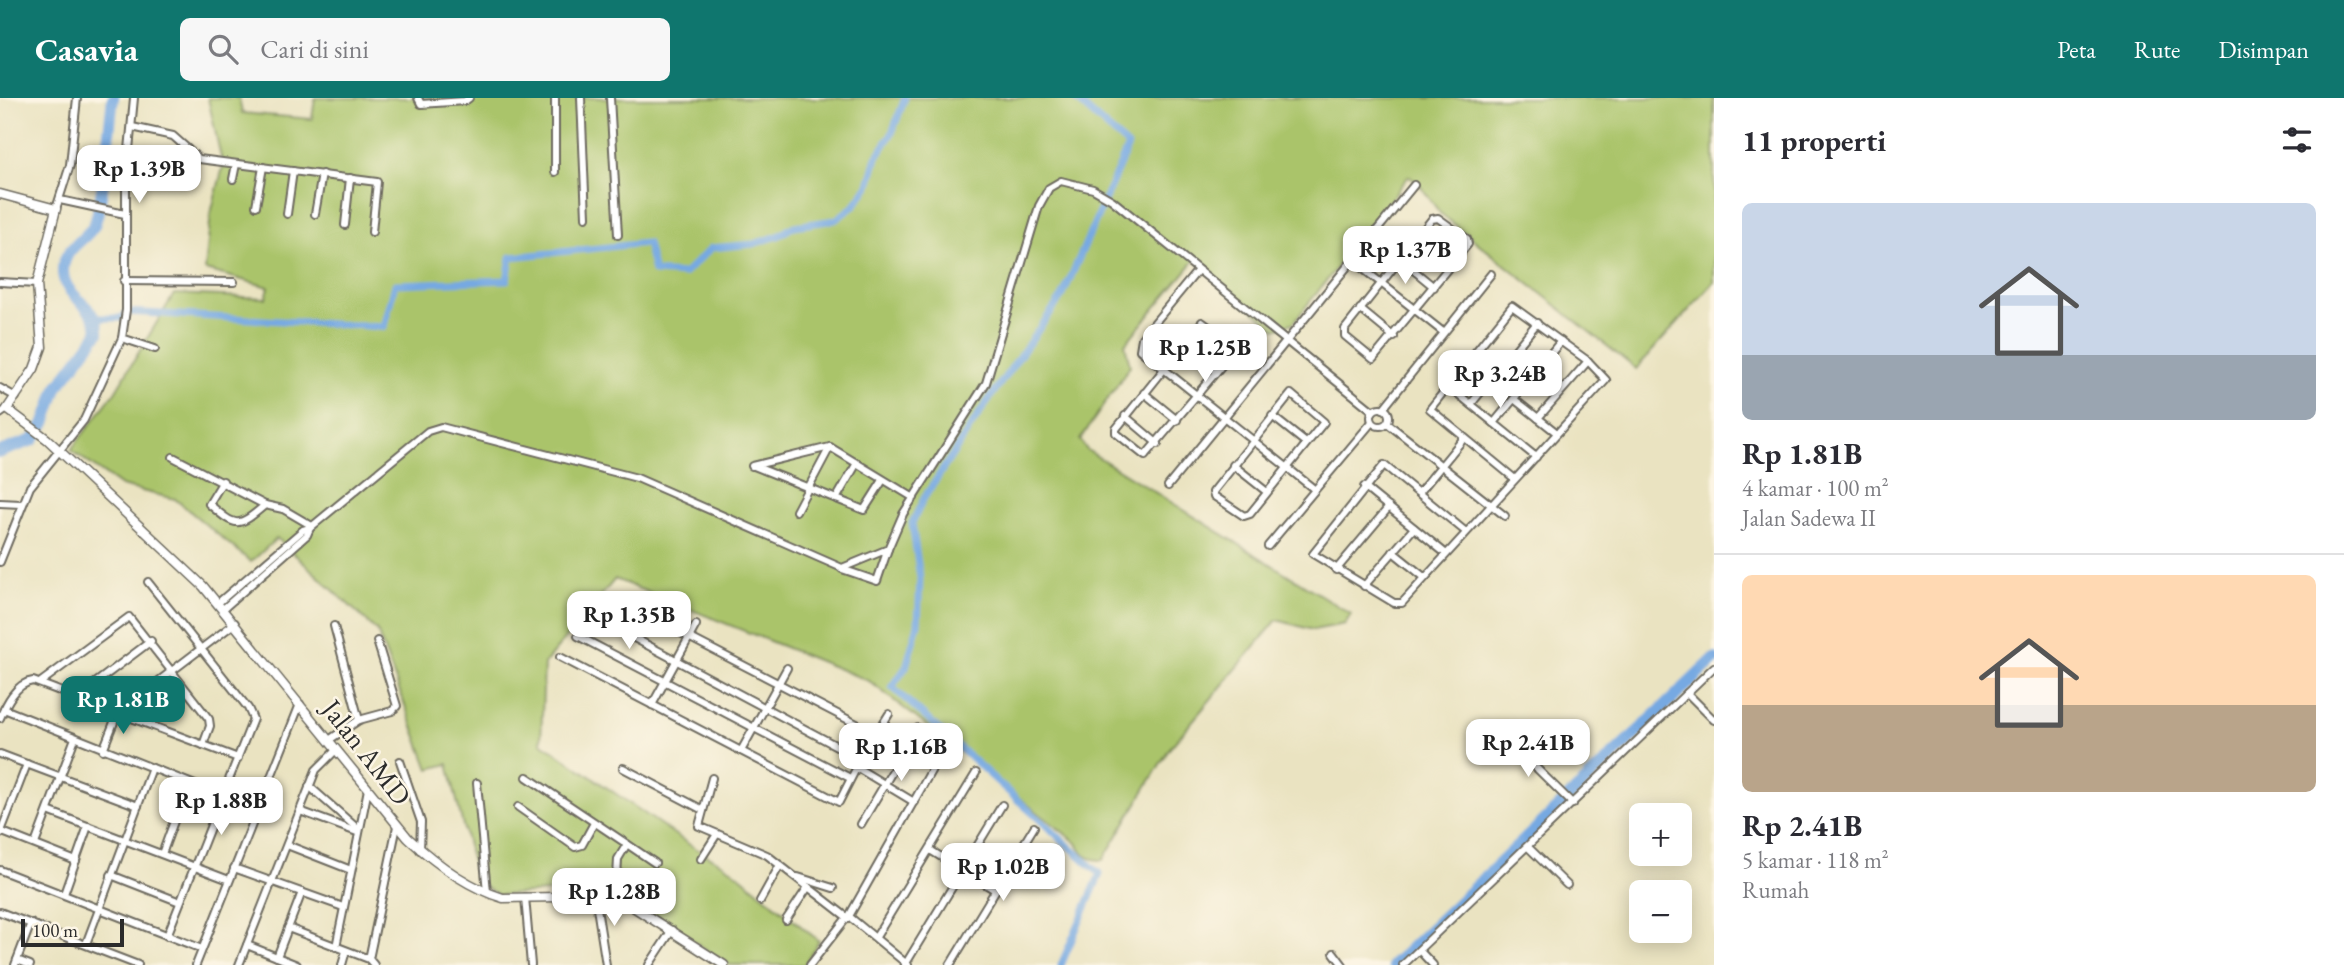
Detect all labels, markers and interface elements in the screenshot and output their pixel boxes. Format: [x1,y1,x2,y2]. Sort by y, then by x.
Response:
search box [180,18,670,81]
text: Casavia [35,28,138,71]
icon: search [204,30,242,68]
text: Cari di sini [260,32,369,66]
text: Peta [2057,34,2096,65]
text: Rute [2134,34,2180,65]
text: Disimpan [2218,34,2309,65]
text: 11 properti [1742,121,1886,160]
icon: filters [2278,121,2316,159]
pin: Rp 1.39B [67,146,211,205]
text: Rp 1.39B [93,153,185,183]
pin: Rp 1.37B [1333,226,1477,286]
text: Rp 1.37B [1359,234,1451,264]
icon: home [1966,248,2092,374]
pin: Rp 1.25B [1133,324,1277,384]
text: Rp 1.25B [1159,332,1251,362]
pin: Rp 3.24B [1428,350,1572,410]
text: Rp 3.24B [1454,358,1546,388]
text: Rp 1.81B [1742,434,1862,473]
text: 4 kamar · 100 m² [1742,473,1889,503]
text: Jalan Sadewa II [1742,503,1876,533]
pin: Rp 1.35B [557,592,701,651]
text: Rp 1.35B [583,599,675,629]
icon: home [1966,620,2092,746]
pin: Rp 1.81B [51,676,195,736]
text: Rp 1.81B [77,684,169,714]
street label: Jalan AMD [313,690,420,812]
pin: Rp 2.41B [1456,720,1600,779]
pin: Rp 1.16B [829,724,973,783]
text: Rp 2.41B [1482,727,1574,757]
text: Rp 1.16B [855,731,947,761]
pin: Rp 1.88B [149,778,293,837]
text: Rp 1.88B [175,785,267,815]
map controls [1629,803,1692,943]
button: + [1629,803,1692,866]
text: Rp 2.41B [1742,806,1862,845]
pin: Rp 1.02B [931,844,1075,903]
text: 5 kamar · 118 m² [1742,845,1889,875]
text: Rp 1.02B [957,851,1049,881]
pin: Rp 1.28B [542,868,686,928]
text: Rumah [1742,875,1809,905]
text: Rp 1.28B [568,876,660,906]
button: − [1629,880,1692,943]
scale bar [21,916,124,948]
text: 100 m [32,918,78,943]

